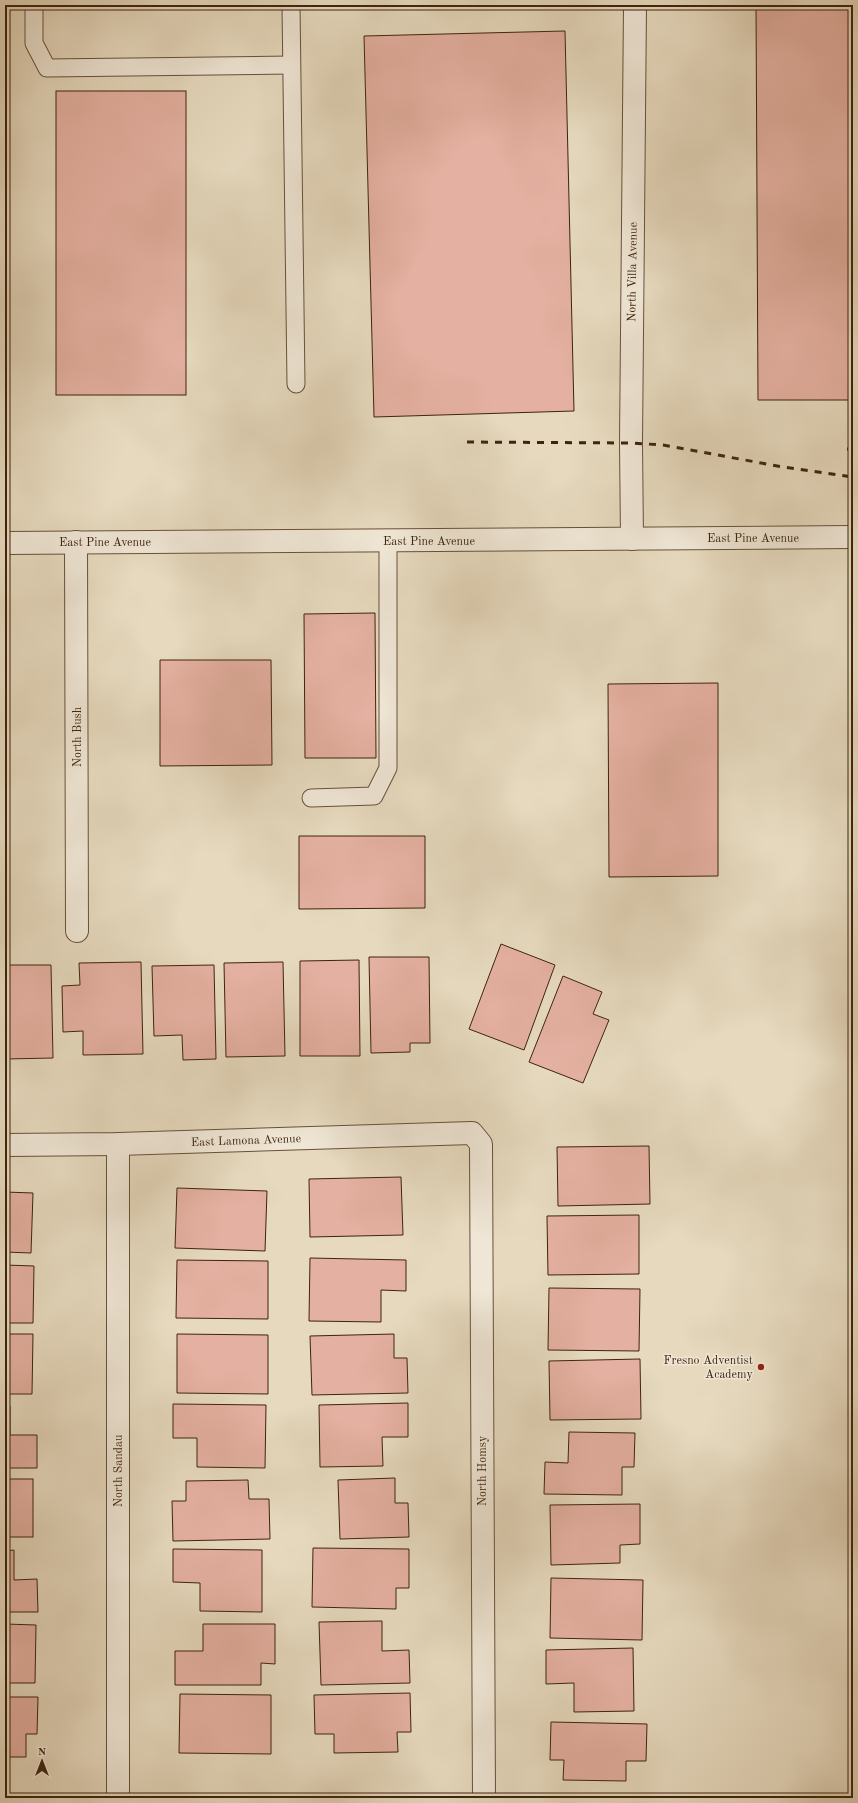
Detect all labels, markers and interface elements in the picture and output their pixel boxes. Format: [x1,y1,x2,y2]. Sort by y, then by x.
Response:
street label: North Villa Avenue [626,221,640,322]
street label: East Pine Avenue [707,533,799,545]
street label: East Pine Avenue [383,536,475,548]
street label: East Pine Avenue [59,537,151,549]
street label: North Bush [72,706,84,767]
street label: East Lamona Avenue [191,1133,302,1149]
place label: Fresno Adventist Academy [663,1355,754,1381]
marker: Fresno Adventist Academy [756,1362,766,1372]
street label: North Sandau [113,1434,125,1507]
street label: North Homsy [477,1435,489,1506]
north arrow [22,1741,62,1781]
text: N [38,1747,47,1758]

